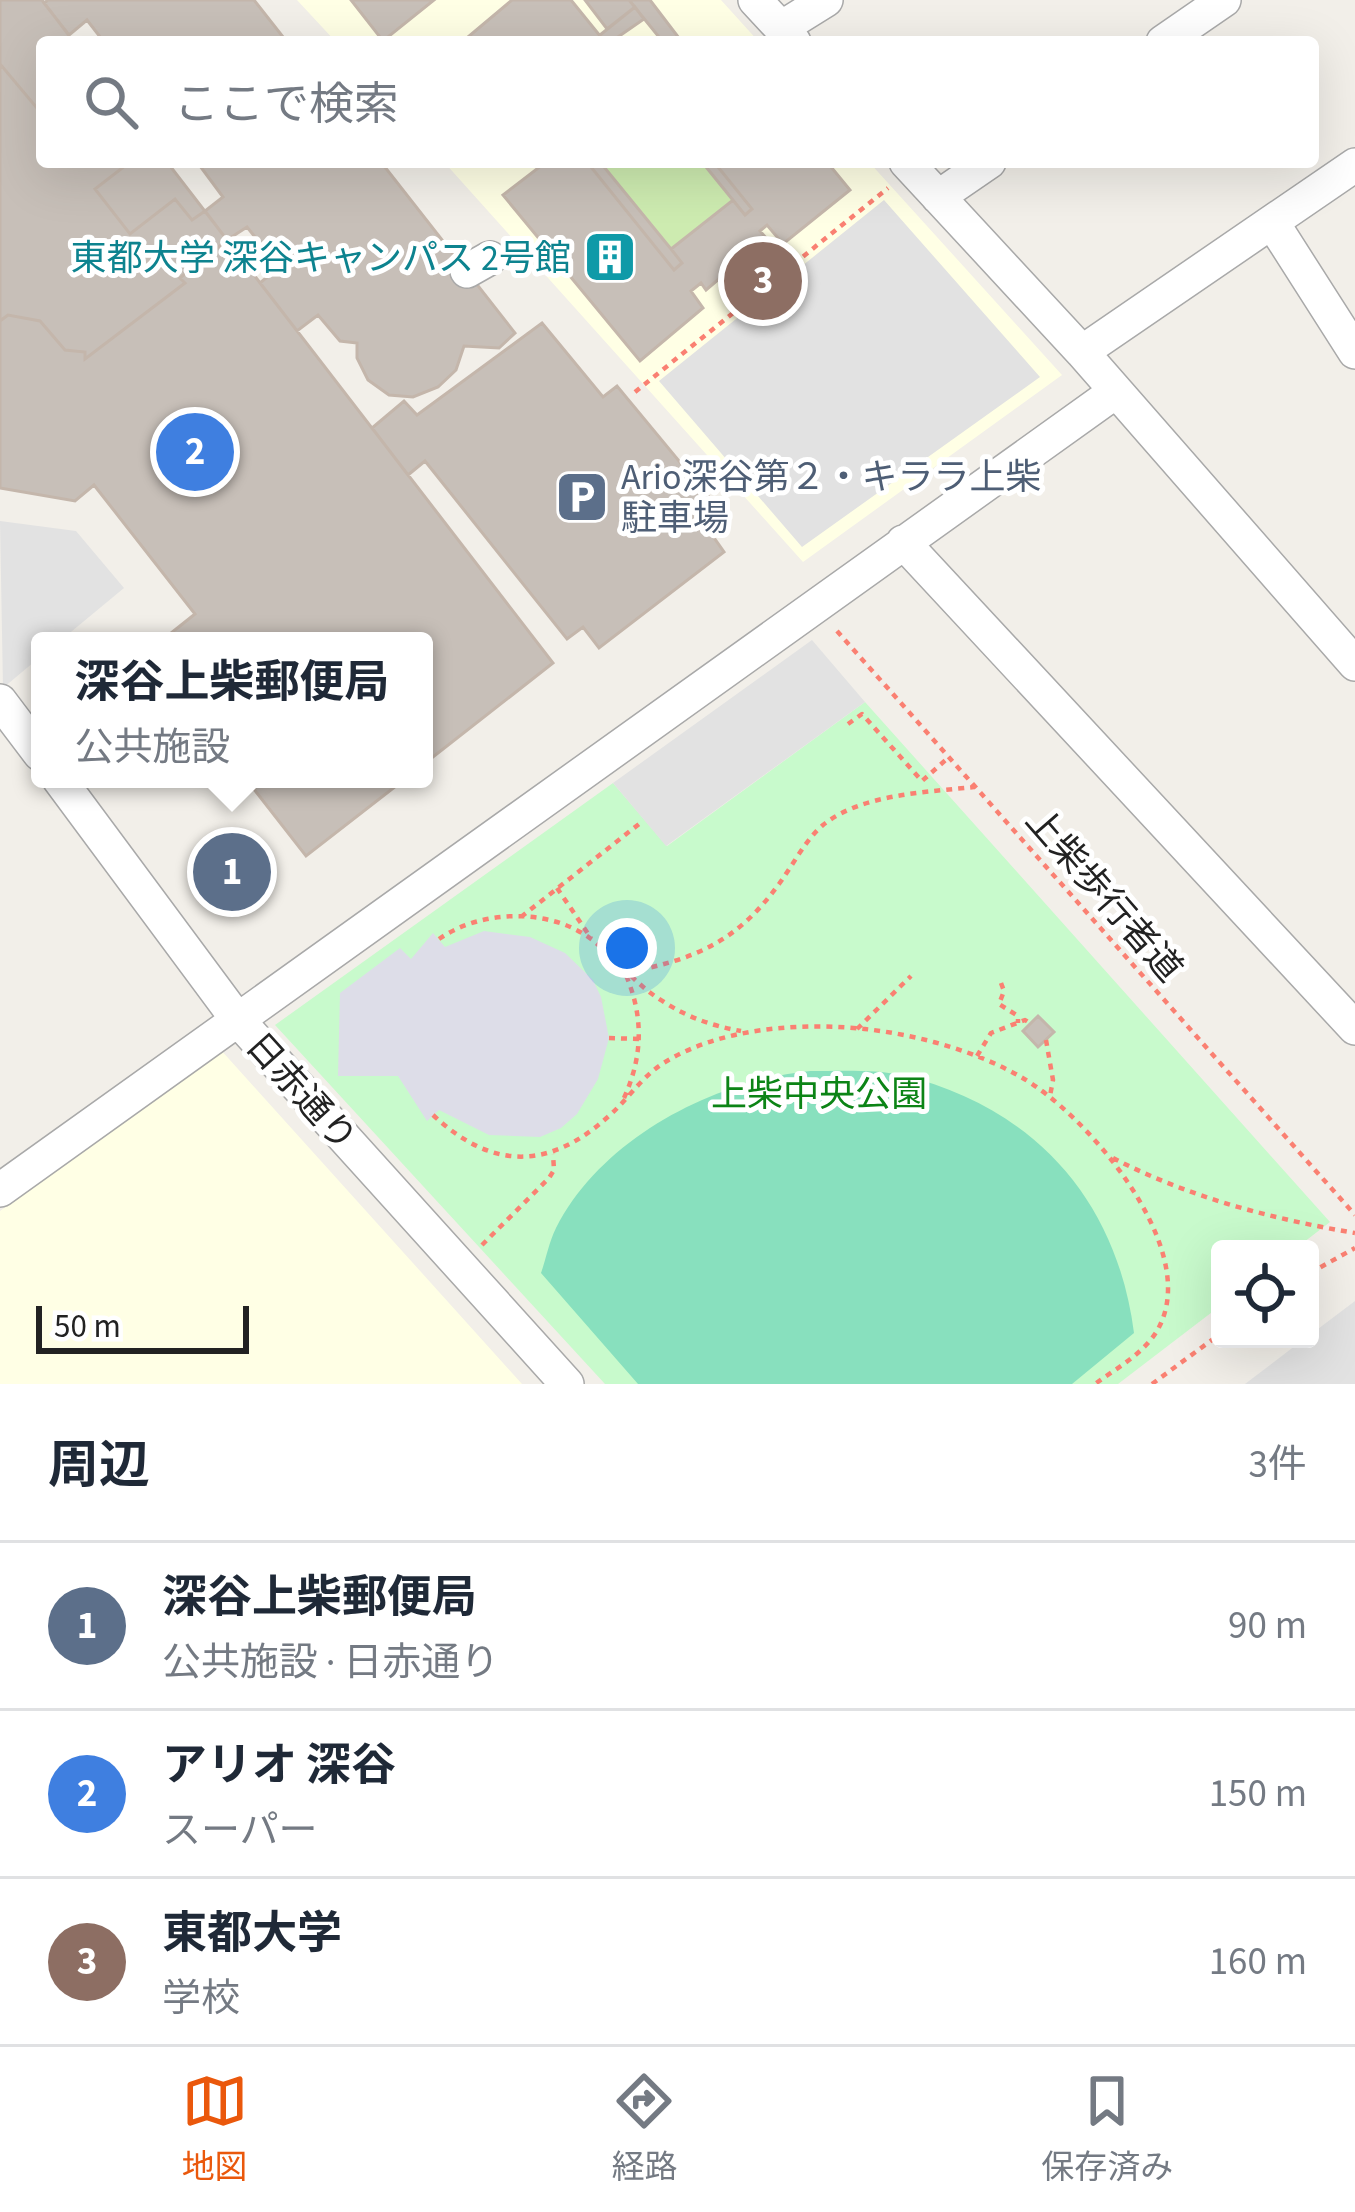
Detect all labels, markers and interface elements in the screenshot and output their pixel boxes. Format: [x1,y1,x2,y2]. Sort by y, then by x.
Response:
search box [36,36,1319,168]
icon: search [78,69,144,135]
text: ここで検索 [174,73,399,137]
building icon: 東都大学 深谷キャンパス 2号館 [582,229,638,285]
place label: 東都大学 深谷キャンパス 2号館 [71,233,571,284]
pin: 3 [724,236,802,326]
pin: 2 [156,407,234,497]
place label: Ario深谷第２・キララ上柴 駐車場 [621,452,1041,544]
parking icon: Ario深谷第２・キララ上柴 駐車場 [554,469,610,525]
popup [31,632,433,788]
text: 深谷上柴郵便局 [74,651,390,715]
text: 公共施設 [74,720,231,776]
street label: 上柴歩行者道 [1014,797,1194,993]
pin: 1 [193,827,271,917]
your location [597,918,657,978]
street label: 日赤通り [234,1021,368,1163]
park label: 上柴中央公園 [711,1069,927,1120]
map controls [1211,1240,1319,1348]
button: locate [1211,1240,1319,1348]
scale bar [36,1300,249,1353]
text: 50 m [54,1303,121,1350]
text: 周辺 [48,1430,150,1502]
text: 3件 [1249,1437,1307,1493]
text: 深谷上柴郵便局 [162,1566,477,1630]
text: 1 [77,1598,97,1654]
text: 90 m [1228,1598,1307,1654]
text: 公共施設 · 日赤通り [162,1635,499,1691]
text: アリオ 深谷 [162,1734,396,1798]
text: 2 [77,1766,97,1822]
text: 150 m [1209,1766,1307,1822]
text: スーパー [162,1803,318,1859]
text: 東都大学 [162,1902,342,1966]
text: 3 [77,1934,97,1990]
text: 160 m [1209,1934,1307,1990]
text: 学校 [162,1971,240,2027]
tab: 地図 [182,2068,248,2191]
tab: 経路 [611,2068,677,2191]
tab: 保存済み [1041,2068,1173,2191]

